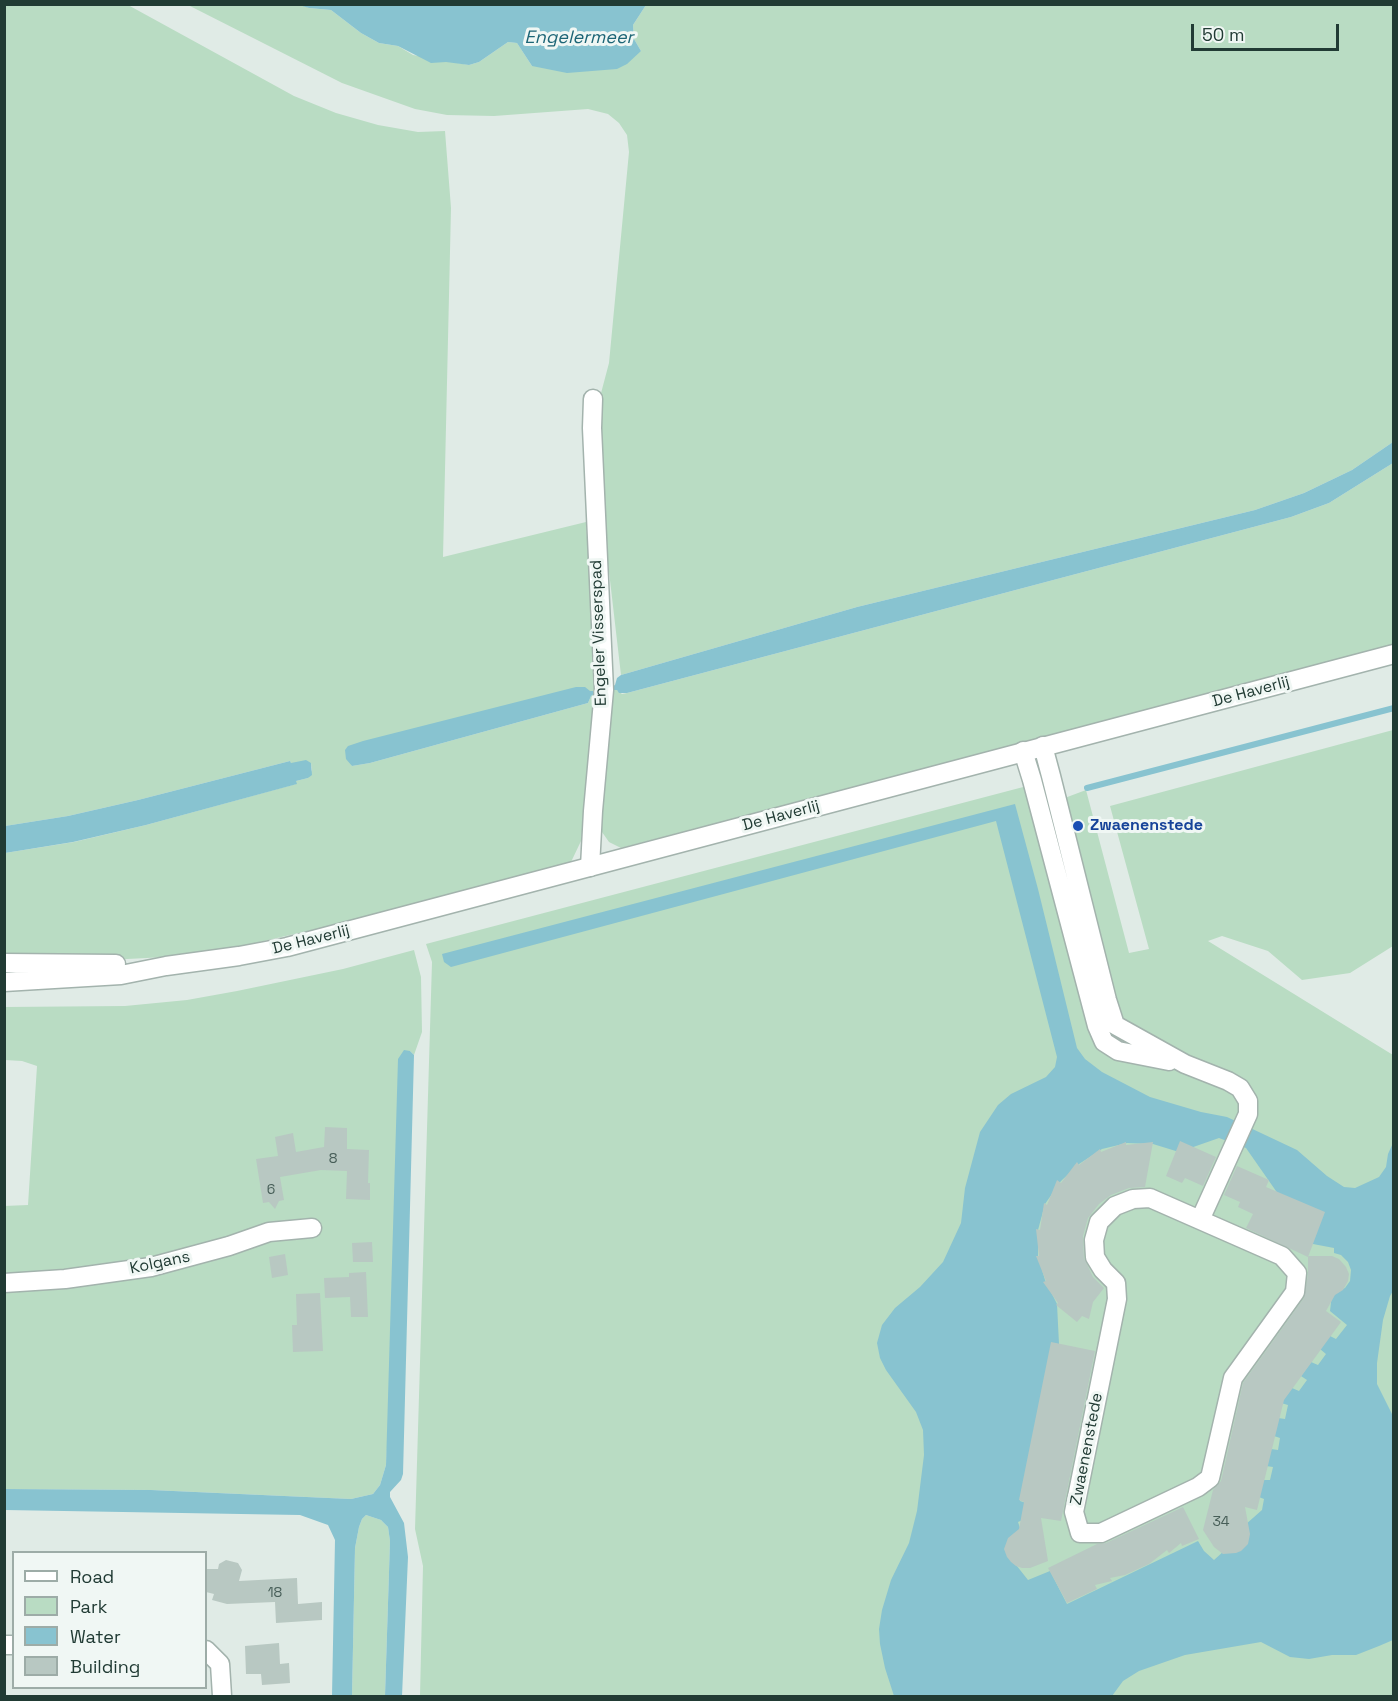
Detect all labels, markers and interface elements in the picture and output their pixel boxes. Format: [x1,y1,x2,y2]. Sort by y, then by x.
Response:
scale bar [1194,12,1342,50]
text: 50 m [1202,23,1244,46]
water label: Engelermeer [525,27,633,49]
street label: Engeler Visserspad [587,560,611,706]
street label: De Haverlij [1210,672,1292,712]
street label: De Haverlij [740,796,822,836]
place label: Zwaenenstede [1090,816,1203,836]
marker: Zwaenenstede [1071,819,1085,833]
street label: De Haverlij [270,921,352,959]
house number: 8 [329,1151,337,1167]
house number: 6 [267,1182,275,1198]
street label: Kolgans [128,1247,192,1279]
street label: Zwaenenstede [1067,1391,1107,1507]
house number: 34 [1212,1514,1230,1530]
legend [12,1551,207,1689]
text: Road [70,1565,114,1588]
house number: 18 [268,1585,282,1601]
text: Park [70,1595,107,1618]
text: Water [70,1625,121,1648]
text: Building [70,1655,140,1678]

